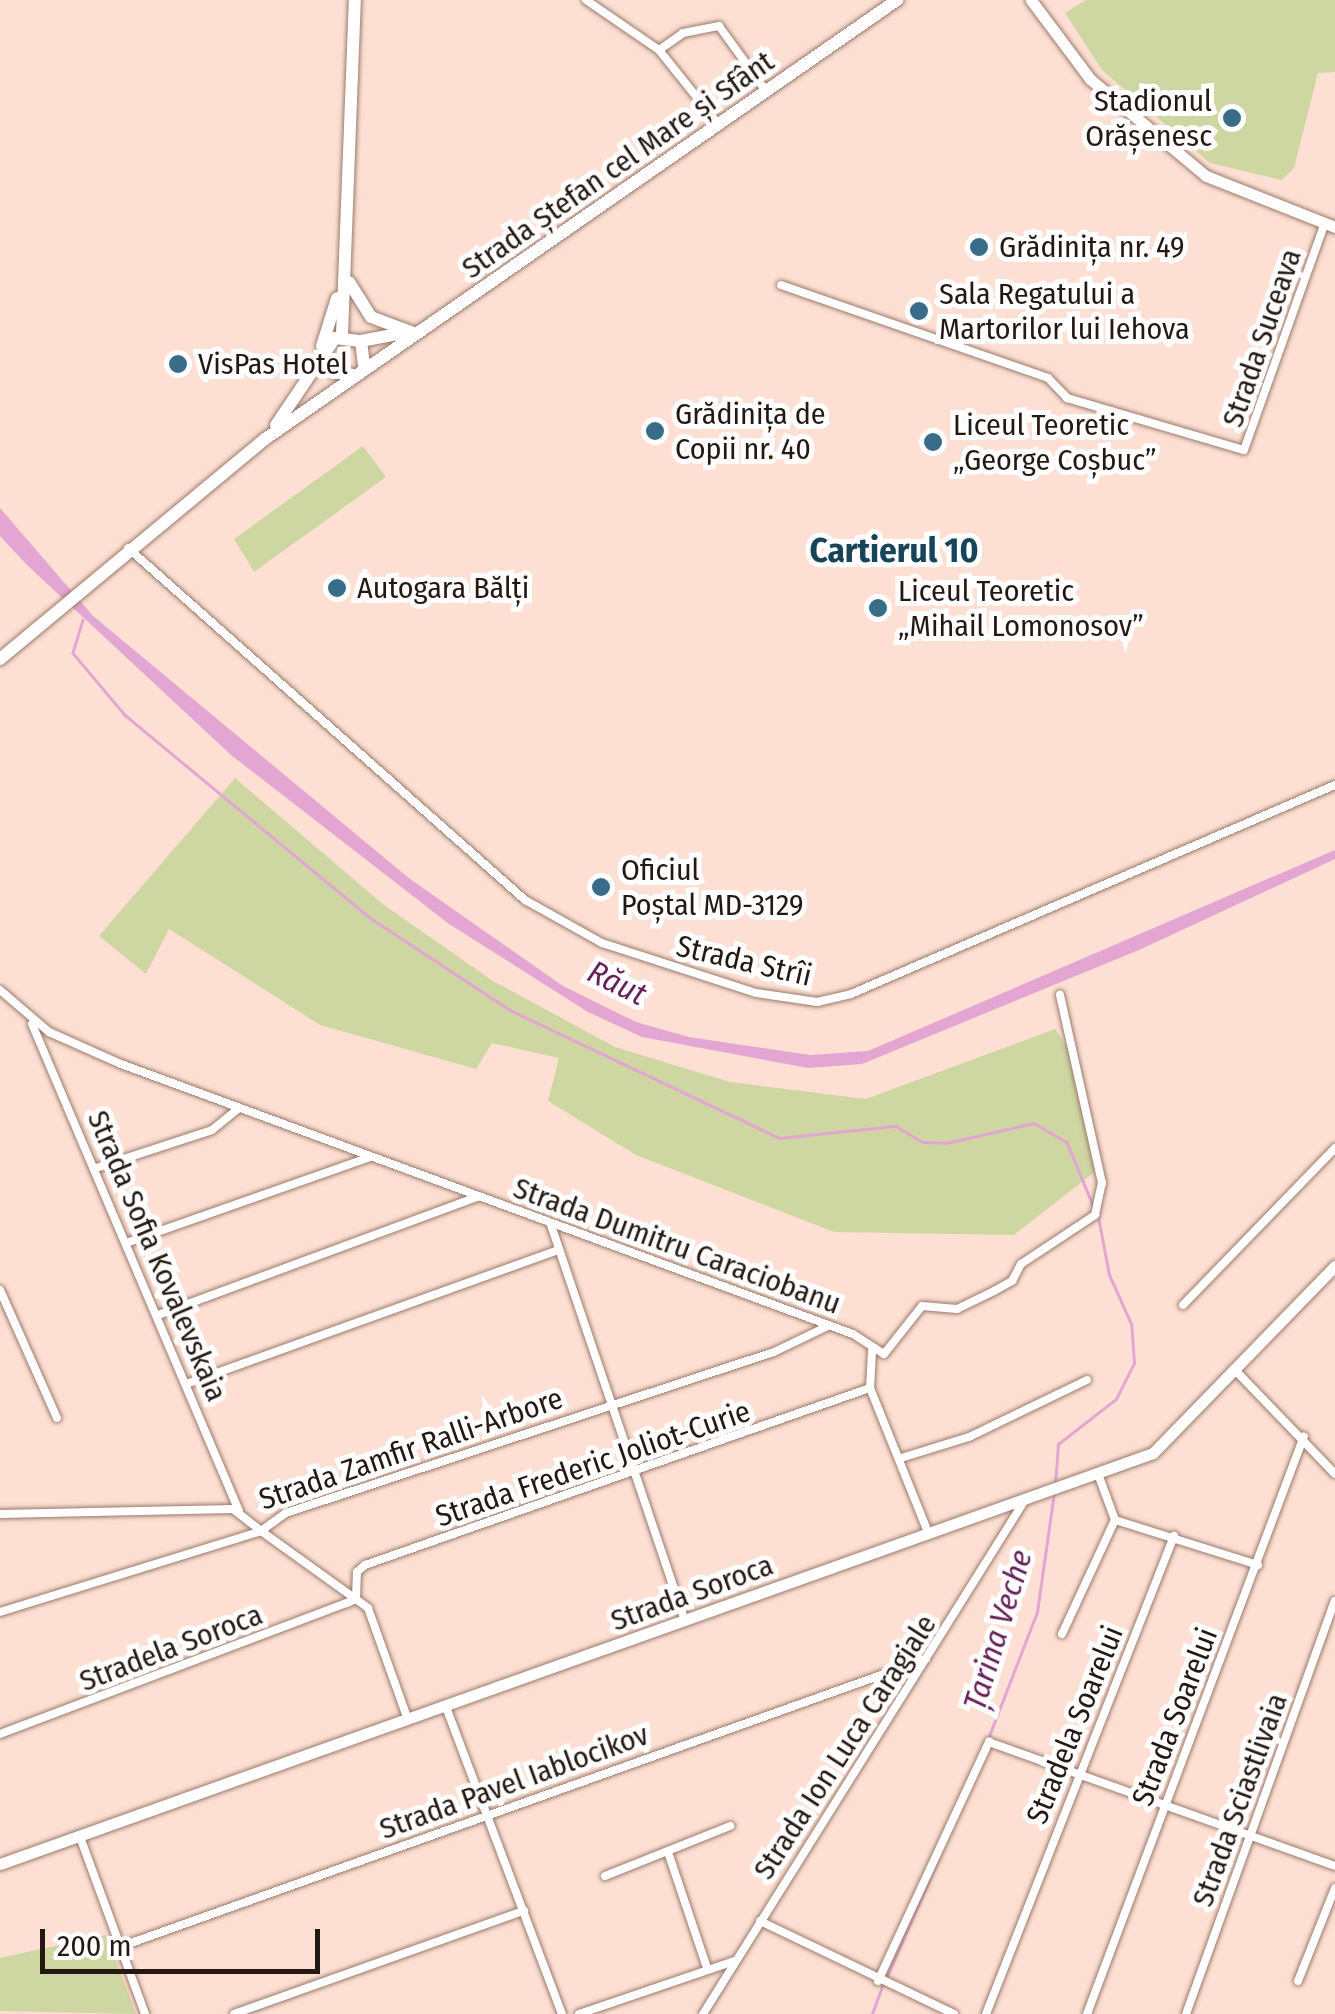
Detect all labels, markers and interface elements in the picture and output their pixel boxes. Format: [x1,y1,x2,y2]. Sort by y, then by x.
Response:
street label: Strada Ștefan cel Mare și Sfânt [455,43,781,287]
place label: Stadionul Orășenesc [1085,83,1212,154]
marker: Stadionul Orășenesc [1221,107,1243,129]
place label: Grădinița nr. 49 [999,229,1185,265]
marker: Grădinița nr. 49 [968,236,990,258]
street label: Strada Suceava [1215,244,1309,432]
place label: Sala Regatului a Martorilor lui Iehova [939,276,1190,346]
marker: Sala Regatului a Martorilor lui Iehova [908,300,930,322]
place label: VisPas Hotel [198,346,348,382]
marker: VisPas Hotel [167,353,189,375]
place label: Grădinița de Copii nr. 40 [675,396,826,466]
place label: Liceul Teoretic „George Coșbuc” [953,407,1157,478]
marker: Grădinița de Copii nr. 40 [644,420,666,442]
marker: Liceul Teoretic „George Coșbuc” [922,431,944,453]
district label: Cartierul 10 [809,529,979,571]
place label: Autogara Bălți [357,570,529,606]
place label: Liceul Teoretic „Mihail Lomonosov” [898,573,1144,644]
marker: Autogara Bălți [326,577,348,599]
marker: Liceul Teoretic „Mihail Lomonosov” [867,597,889,619]
place label: Oficiul Poștal MD-3129 [621,852,803,922]
marker: Oficiul Poștal MD-3129 [590,876,612,898]
street label: Strada Strîi [673,928,815,994]
water label: Răut [581,952,653,1014]
street label: Strada Sofia Kovalevskaia [79,1105,235,1407]
street label: Strada Dumitru Caraciobanu [509,1170,845,1322]
street label: Strada Zamfir Ralli-Arbore [255,1380,567,1518]
street label: Strada Frederic Joliot-Curie [431,1393,755,1535]
water label: Țarina Veche [955,1545,1041,1715]
street label: Strada Soroca [606,1547,778,1639]
street label: Stradela Sorocа [74,1597,268,1699]
street label: Strada Ion Luca Caragiale [746,1608,944,1886]
street label: Stradela Soarelui [1019,1621,1131,1829]
street label: Strada Soarelui [1125,1623,1225,1811]
street label: Strada Sciastlivaia [1185,1688,1295,1912]
street label: Strada Pavel Iablocikov [375,1717,653,1847]
scale bar [45,1909,325,1971]
text: 200 m [57,1928,132,1964]

